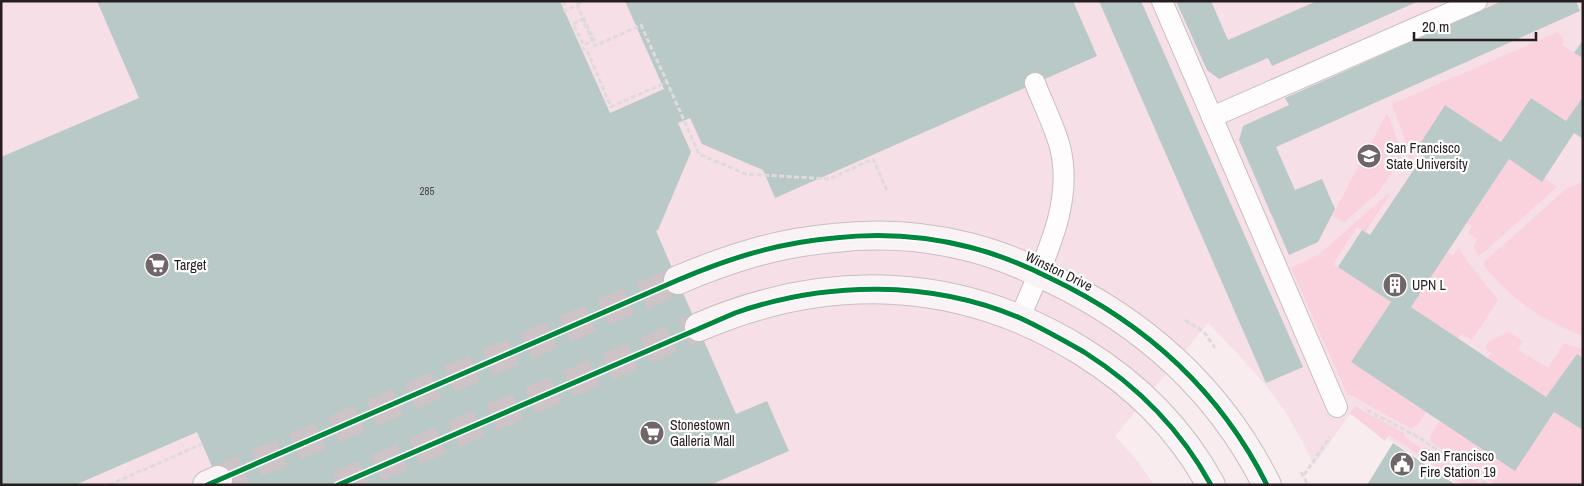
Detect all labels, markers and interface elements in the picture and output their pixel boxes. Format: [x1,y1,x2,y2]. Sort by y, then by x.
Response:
scale bar [1414,10,1536,42]
text: 20 m [1422,16,1449,37]
place label: San Francisco State University [1386,139,1468,173]
school or university icon: San Francisco State University [1356,143,1382,169]
house number: 285 [419,184,435,198]
street label: Winston Drive [1022,247,1096,295]
supermarket icon: Target [144,252,170,278]
place label: Target [174,256,206,274]
building icon: UPN L [1382,272,1408,298]
place label: UPN L [1412,276,1446,294]
place label: Stonestown Galleria Mall [670,416,734,450]
supermarket icon: Stonestown Galleria Mall [639,420,665,446]
place label: San Francisco Fire Station 19 [1420,447,1496,481]
public building icon: San Francisco Fire Station 19 [1389,451,1415,477]

